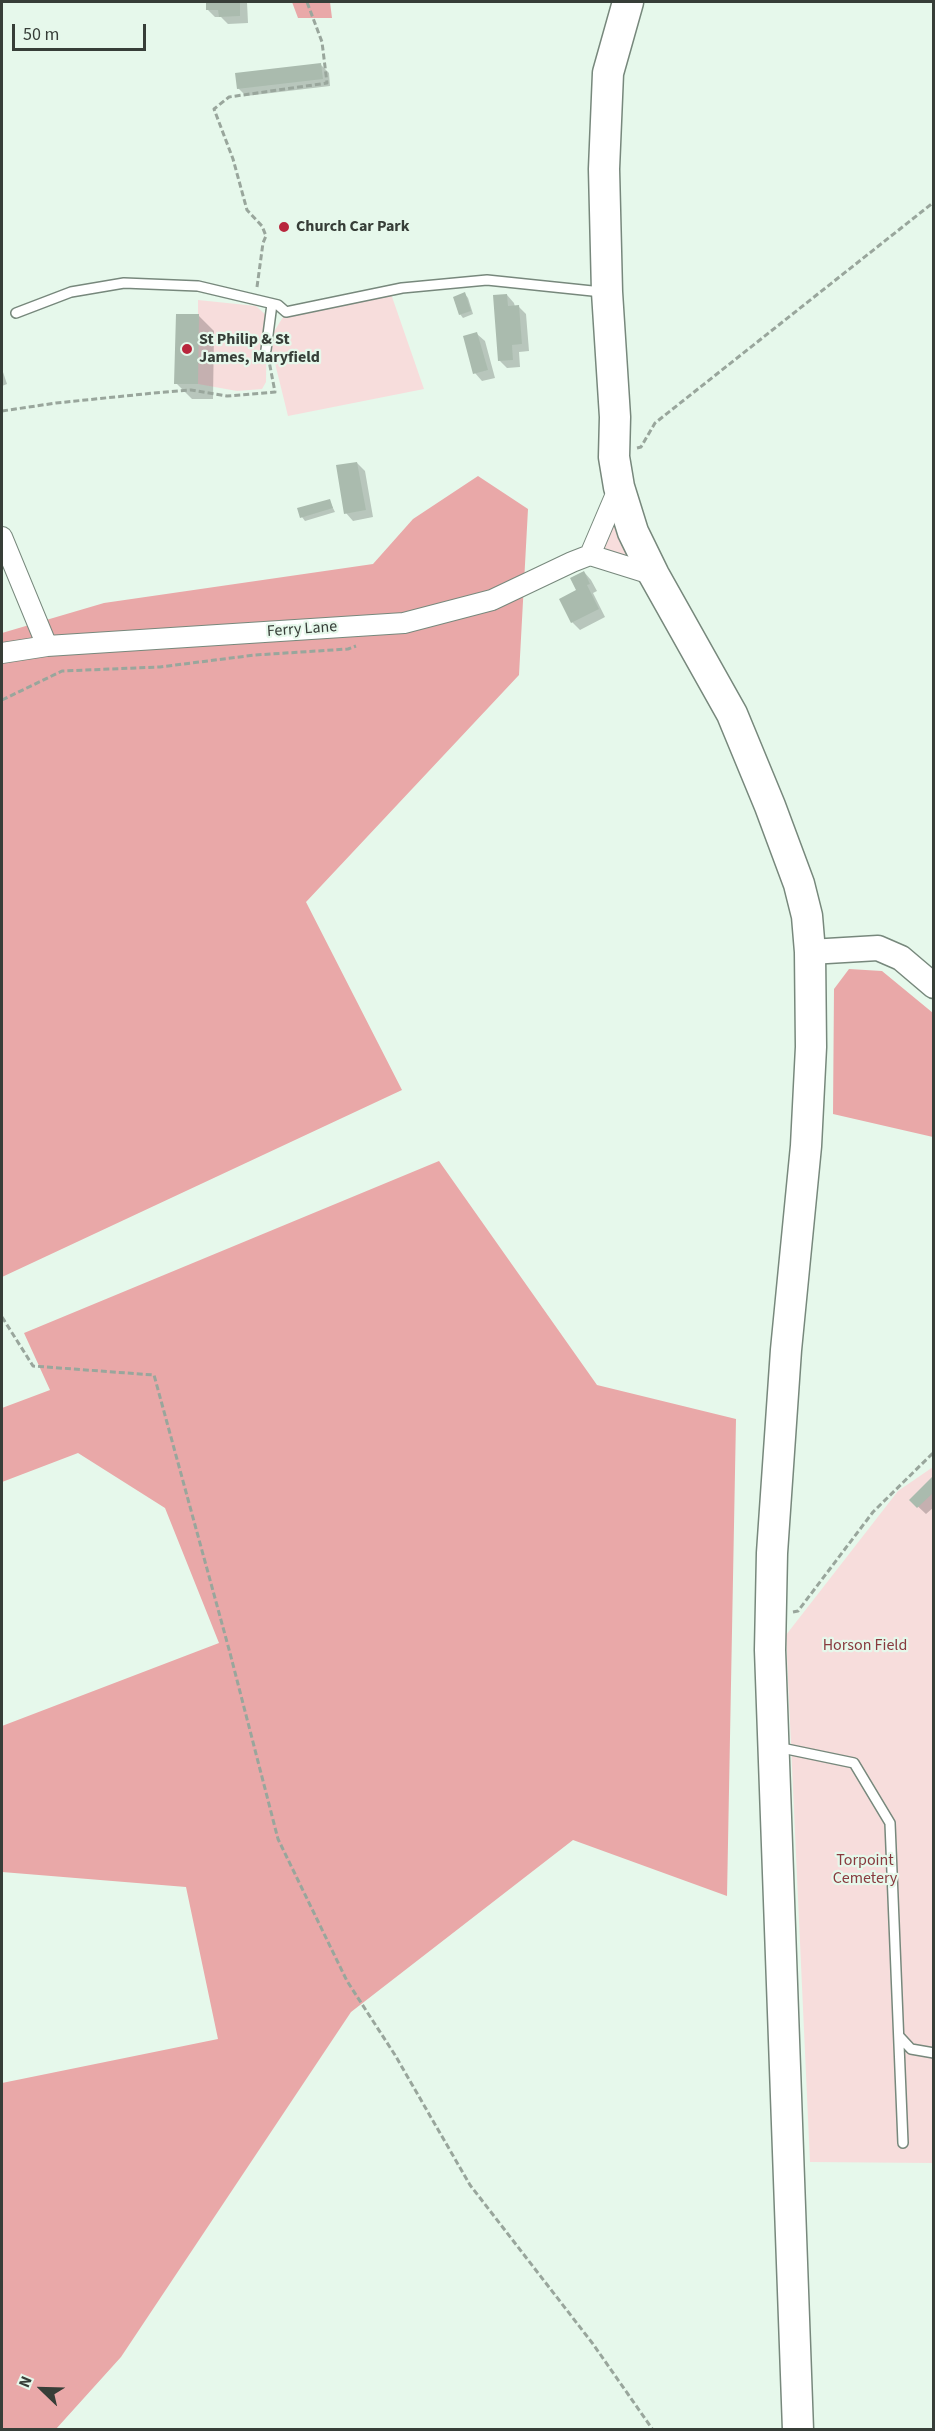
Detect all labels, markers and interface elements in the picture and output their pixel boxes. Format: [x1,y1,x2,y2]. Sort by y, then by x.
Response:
scale bar [15,12,148,50]
text: 50 m [23,22,59,47]
place label: Church Car Park [296,217,409,237]
marker: Church Car Park [277,220,291,234]
place label: St Philip & St James, Maryfield [199,330,320,368]
marker: St Philip & St James, Maryfield [180,342,194,356]
street label: Ferry Lane [266,618,338,642]
park label: Horson Field [823,1636,907,1656]
park label: Torpoint Cemetery [833,1851,897,1889]
north arrow [12,2359,72,2419]
text: N [13,2373,38,2391]

